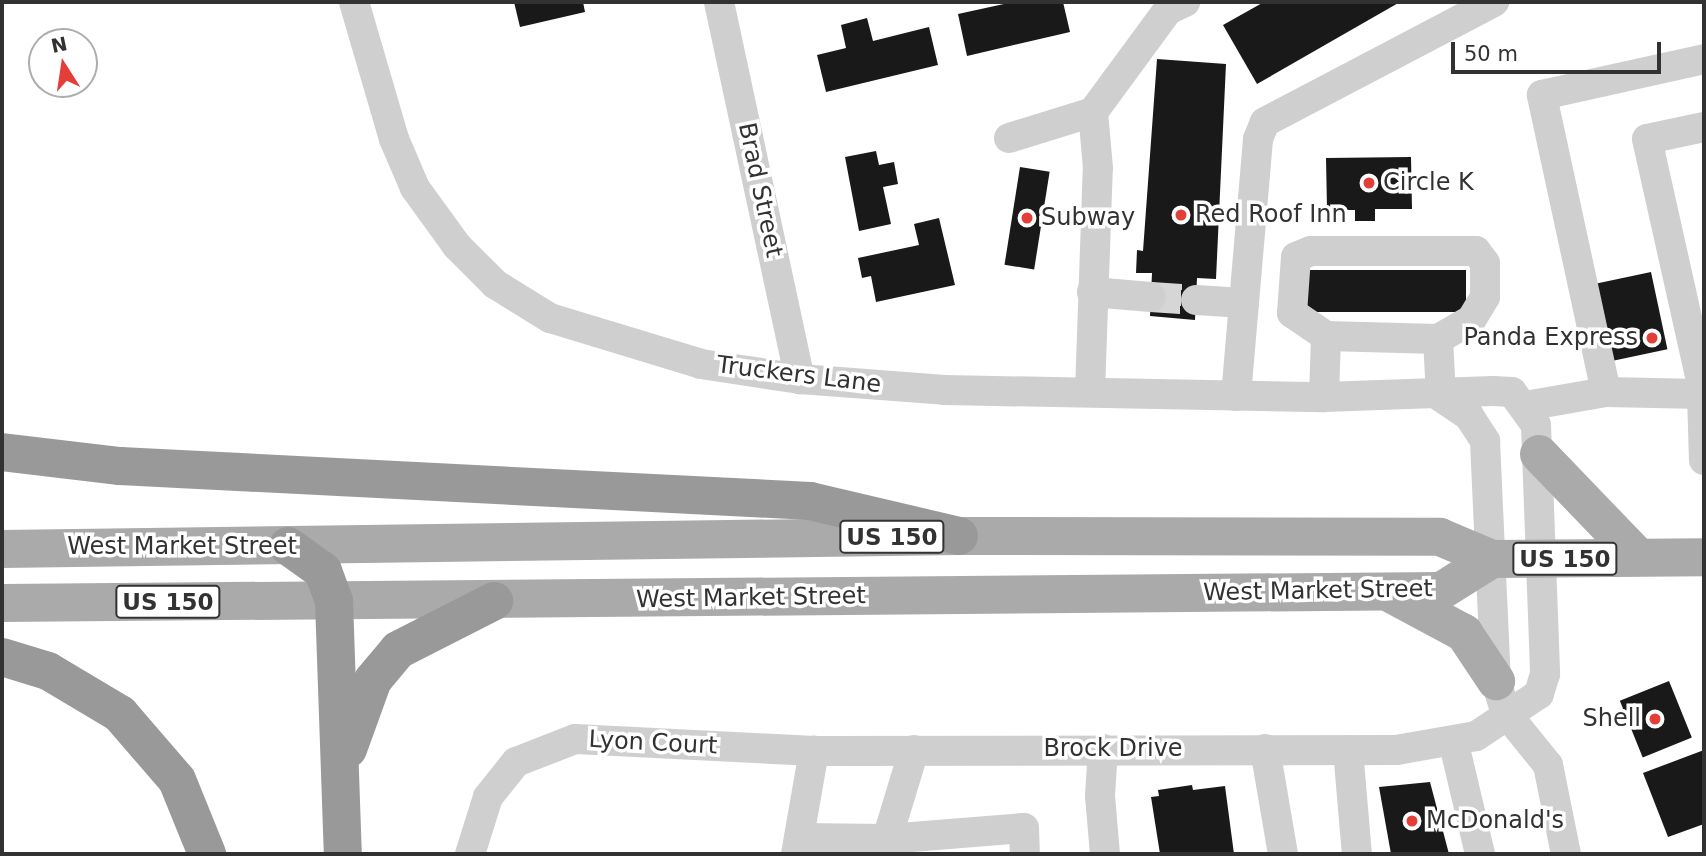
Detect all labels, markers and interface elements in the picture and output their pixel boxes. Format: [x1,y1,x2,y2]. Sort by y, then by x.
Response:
north arrow [28,28,98,98]
scale bar [1454,28,1664,72]
text: N [49,32,69,57]
text: 50 m [1464,42,1518,66]
street label: Brad Street [732,120,788,260]
place label: Circle K [1383,169,1474,197]
marker: Circle K [1361,175,1377,191]
place label: Red Roof Inn [1195,201,1347,229]
place label: Subway [1041,204,1135,232]
marker: Red Roof Inn [1173,207,1189,223]
marker: Subway [1019,210,1035,226]
place label: Panda Express [1463,324,1638,352]
marker: Panda Express [1644,330,1660,346]
street label: Truckers Lane [715,351,883,399]
road number: US 150 [838,517,946,556]
street label: West Market Street [67,533,297,561]
road number: US 150 [1511,540,1619,579]
street label: West Market Street [1203,575,1433,607]
road number: US 150 [114,582,222,622]
street label: West Market Street [636,582,866,614]
place label: Shell [1582,705,1641,733]
marker: Shell [1647,711,1663,727]
street label: Lyon Court [588,725,718,761]
street label: Brock Drive [1043,735,1183,763]
place label: McDonald's [1426,807,1564,835]
marker: McDonald's [1404,813,1420,829]

